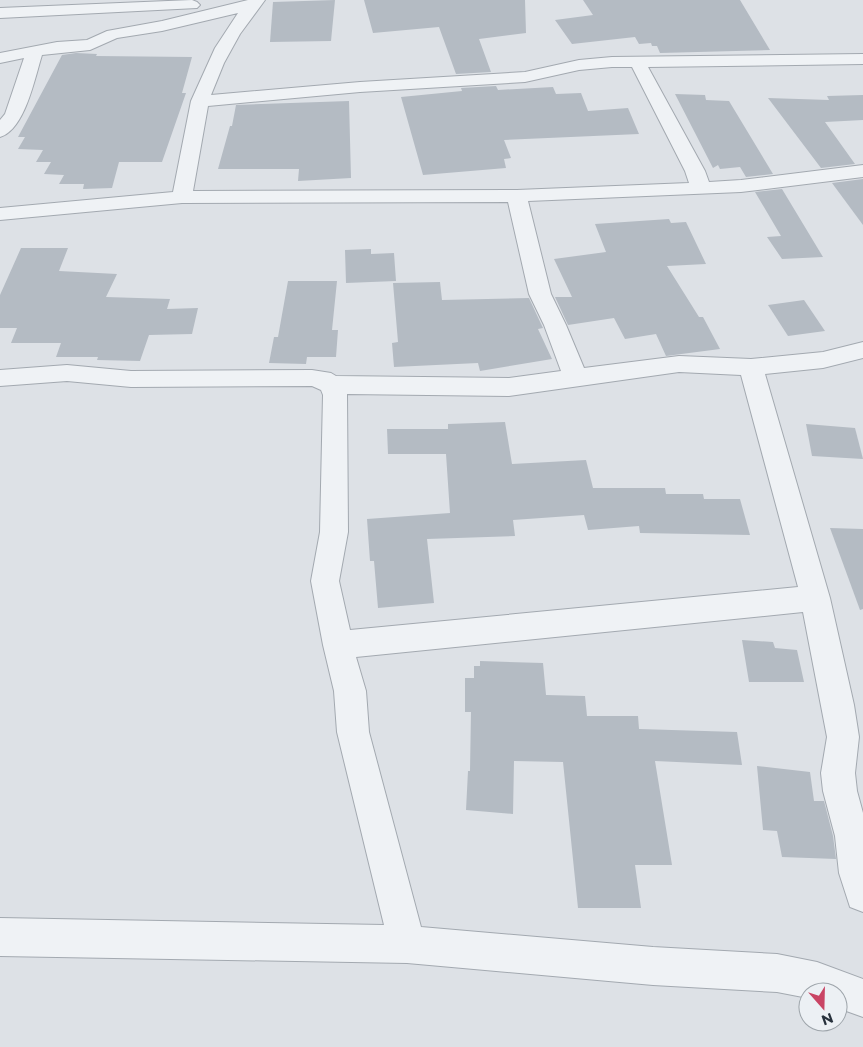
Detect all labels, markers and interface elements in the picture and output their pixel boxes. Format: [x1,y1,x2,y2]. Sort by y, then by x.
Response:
north arrow [798,982,848,1032]
text: N [819,1009,836,1030]

